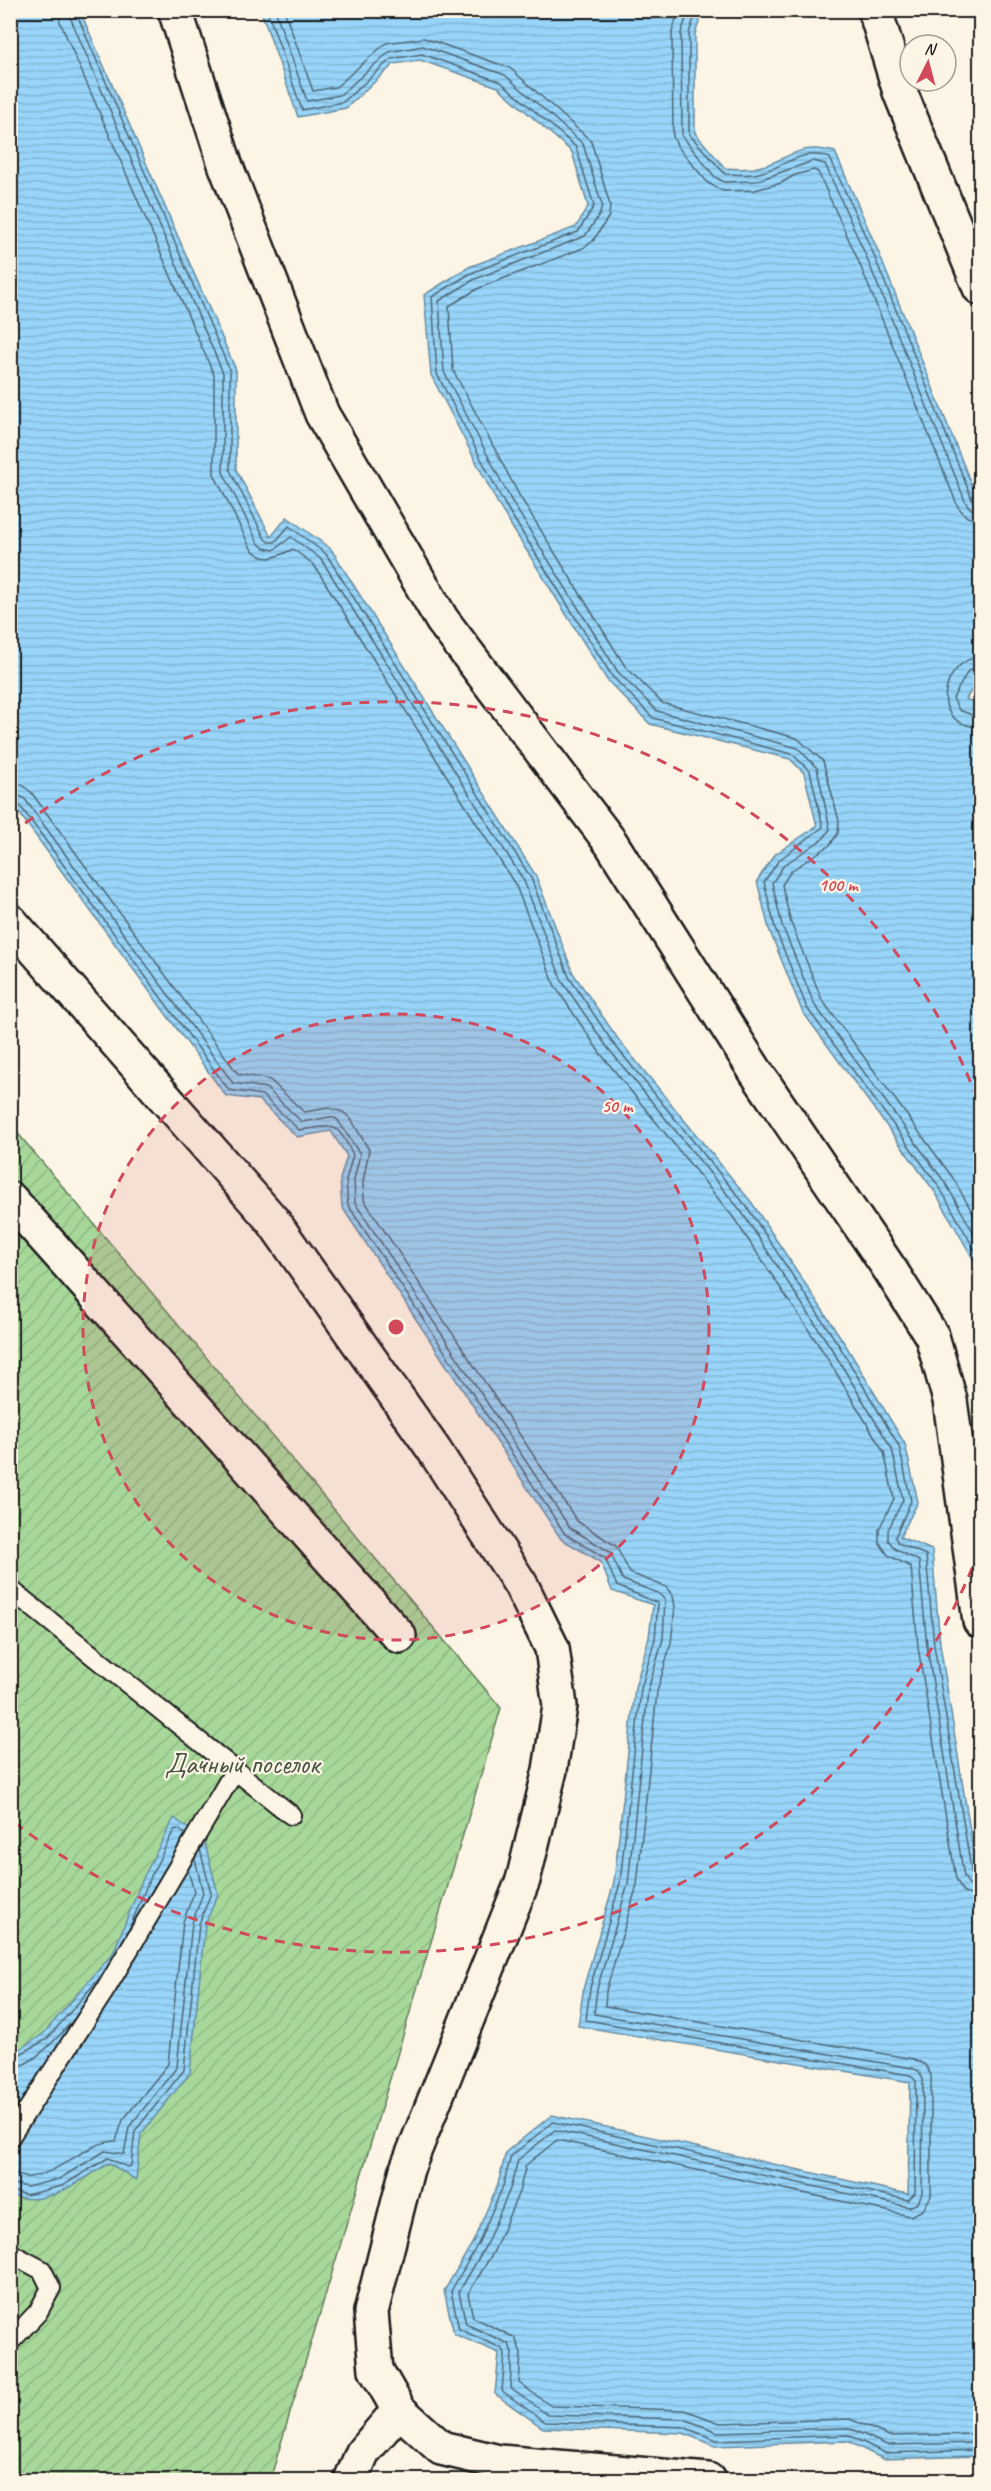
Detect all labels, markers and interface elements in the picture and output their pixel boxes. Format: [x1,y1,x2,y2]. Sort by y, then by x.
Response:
north arrow [898,33,958,93]
text: N [923,39,939,60]
text: 100 m [819,874,859,896]
text: 50 m [602,1095,634,1117]
centre of rings [386,1317,406,1337]
park label: Дачный поселок [165,1746,322,1781]

